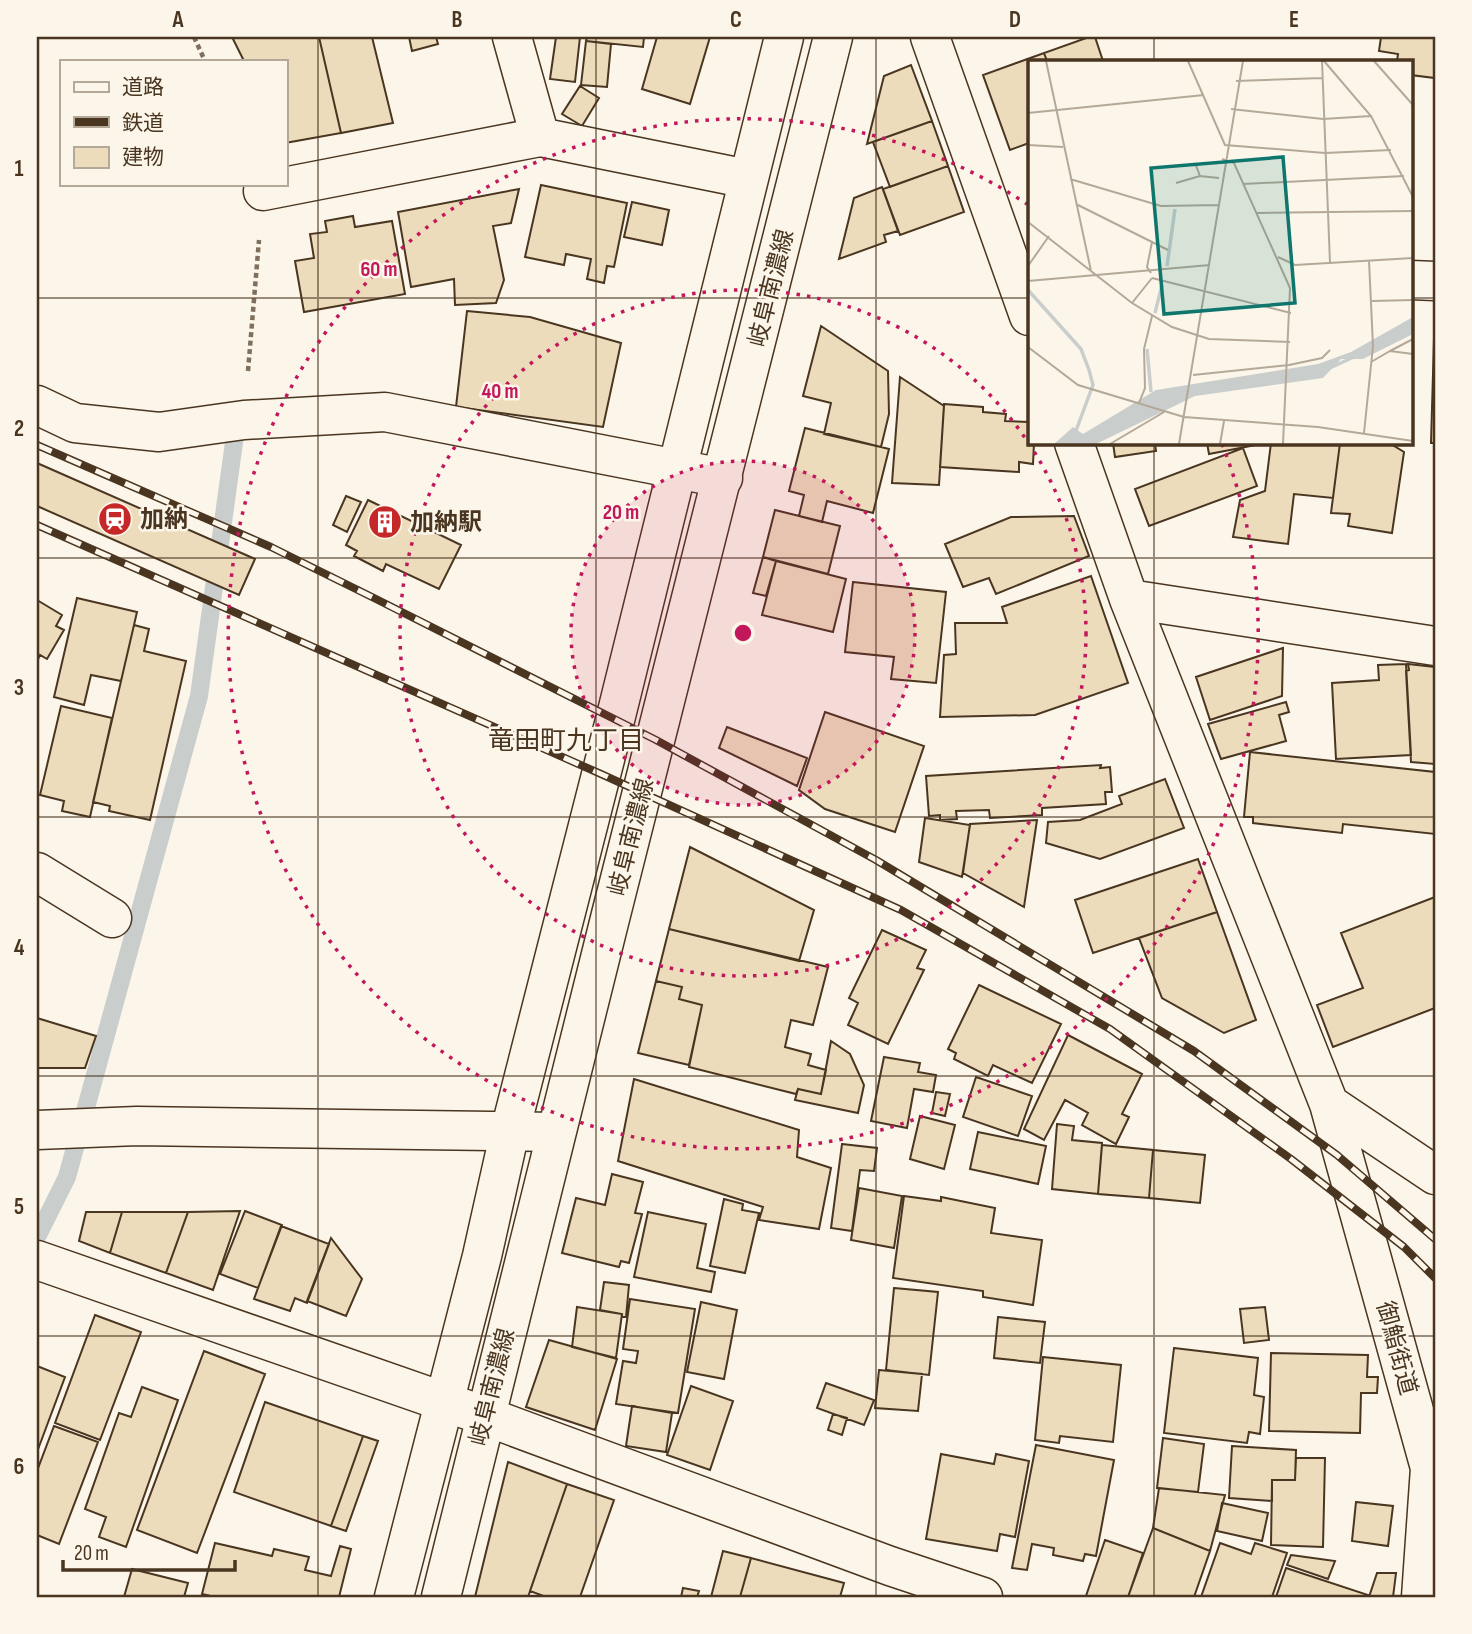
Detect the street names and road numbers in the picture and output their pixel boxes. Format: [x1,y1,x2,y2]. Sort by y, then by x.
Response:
street label: 岐阜南濃線 [743,226,800,350]
street label: 岐阜南濃線 [603,775,660,899]
street label: 御鮨街道 [1370,1298,1423,1398]
street label: 岐阜南濃線 [464,1325,521,1449]

